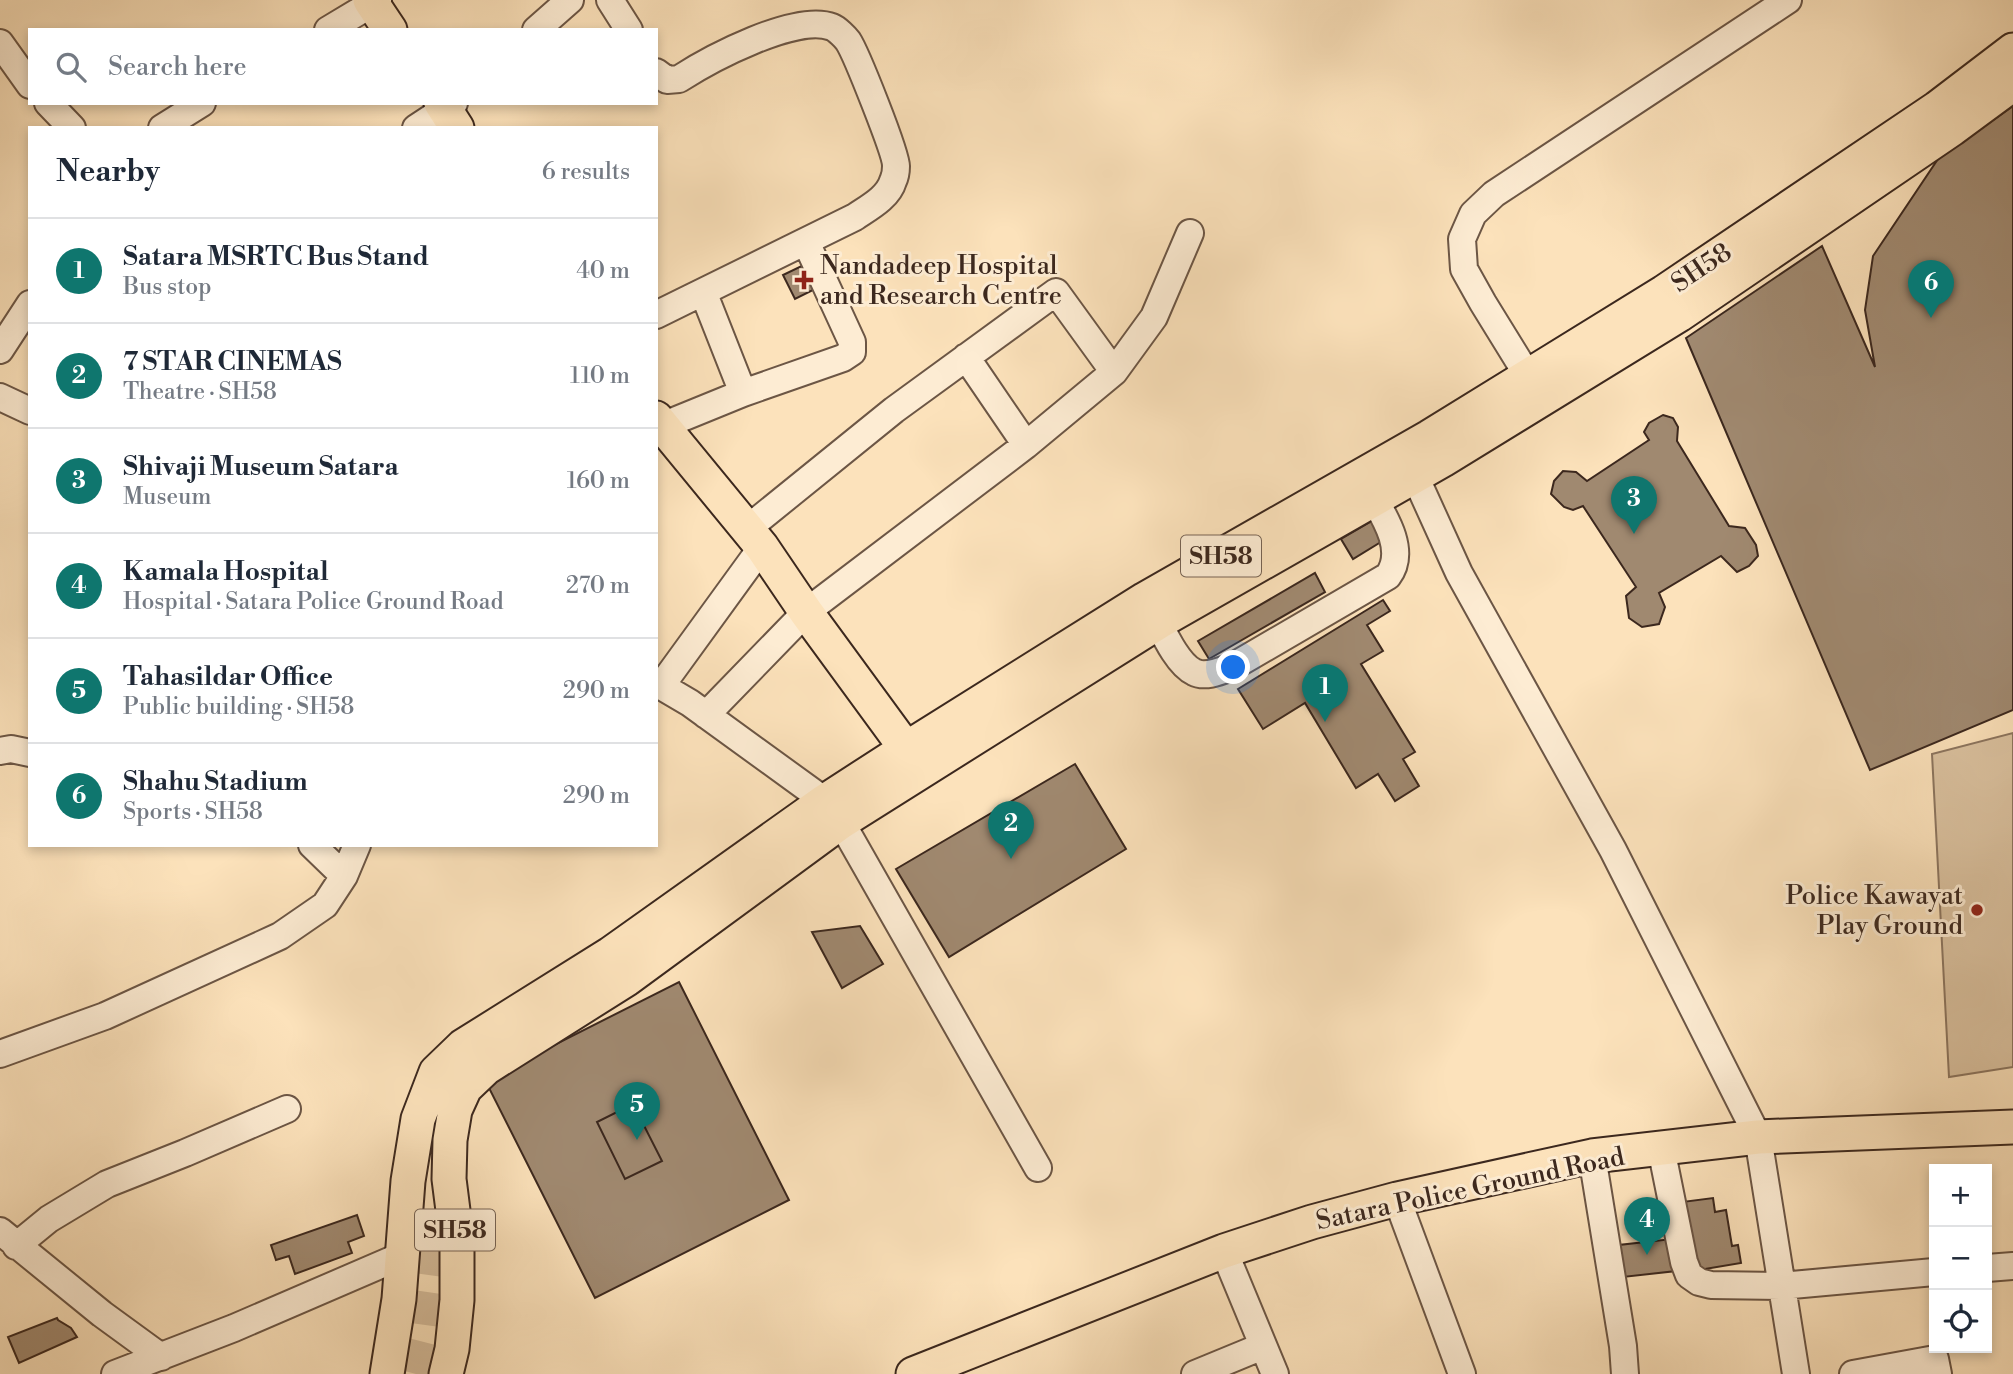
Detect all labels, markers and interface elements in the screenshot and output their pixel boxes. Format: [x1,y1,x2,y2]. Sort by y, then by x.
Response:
search box [28,28,658,105]
icon: search [52,48,90,86]
text: Search here [108,51,247,83]
text: Nearby [56,153,160,191]
text: 6 results [542,158,630,186]
street label: SH58 [1665,236,1738,300]
text: Satara MSRTC Bus Stand [123,241,429,273]
place label: Nandadeep Hospital and Research Centre [820,250,1062,312]
text: 1 [73,257,85,285]
text: 40 m [576,257,630,285]
pin: 6 [1908,260,1954,318]
marker: Nandadeep Hospital and Research Centre [794,270,814,290]
text: Bus stop [123,273,211,301]
text: 7 STAR CINEMAS [123,346,342,378]
text: 2 [72,362,86,390]
text: 110 m [570,362,630,390]
text: Theatre · SH58 [123,378,277,406]
text: Shivaji Museum Satara [123,451,399,483]
text: 3 [72,467,86,495]
text: 160 m [567,467,630,495]
pin: 3 [1611,476,1657,534]
text: Museum [123,483,211,511]
road number: SH58 [1181,536,1261,576]
text: Kamala Hospital [123,556,328,588]
text: 4 [71,572,87,600]
text: 270 m [566,572,630,600]
text: Hospital · Satara Police Ground Road [123,588,503,616]
your location [1216,650,1250,684]
text: Tahasildar Office [123,661,333,693]
pin: 1 [1302,664,1348,722]
text: 5 [72,677,86,705]
text: 290 m [563,677,630,705]
text: Public building · SH58 [123,693,354,721]
text: Shahu Stadium [123,766,308,798]
text: 6 [72,782,86,810]
text: 290 m [563,782,630,810]
text: Sports · SH58 [123,798,263,826]
pin: 2 [988,801,1034,859]
place label: Police Kawayat Play Ground [1786,880,1963,942]
marker: Police Kawayat Play Ground [1969,902,1985,918]
pin: 5 [614,1082,660,1140]
street label: Satara Police Ground Road [1313,1141,1628,1237]
map controls [1929,1164,1992,1353]
button: + [1929,1164,1992,1227]
pin: 4 [1624,1197,1670,1255]
road number: SH58 [415,1210,495,1250]
button: − [1929,1227,1992,1290]
button: locate [1929,1290,1992,1353]

